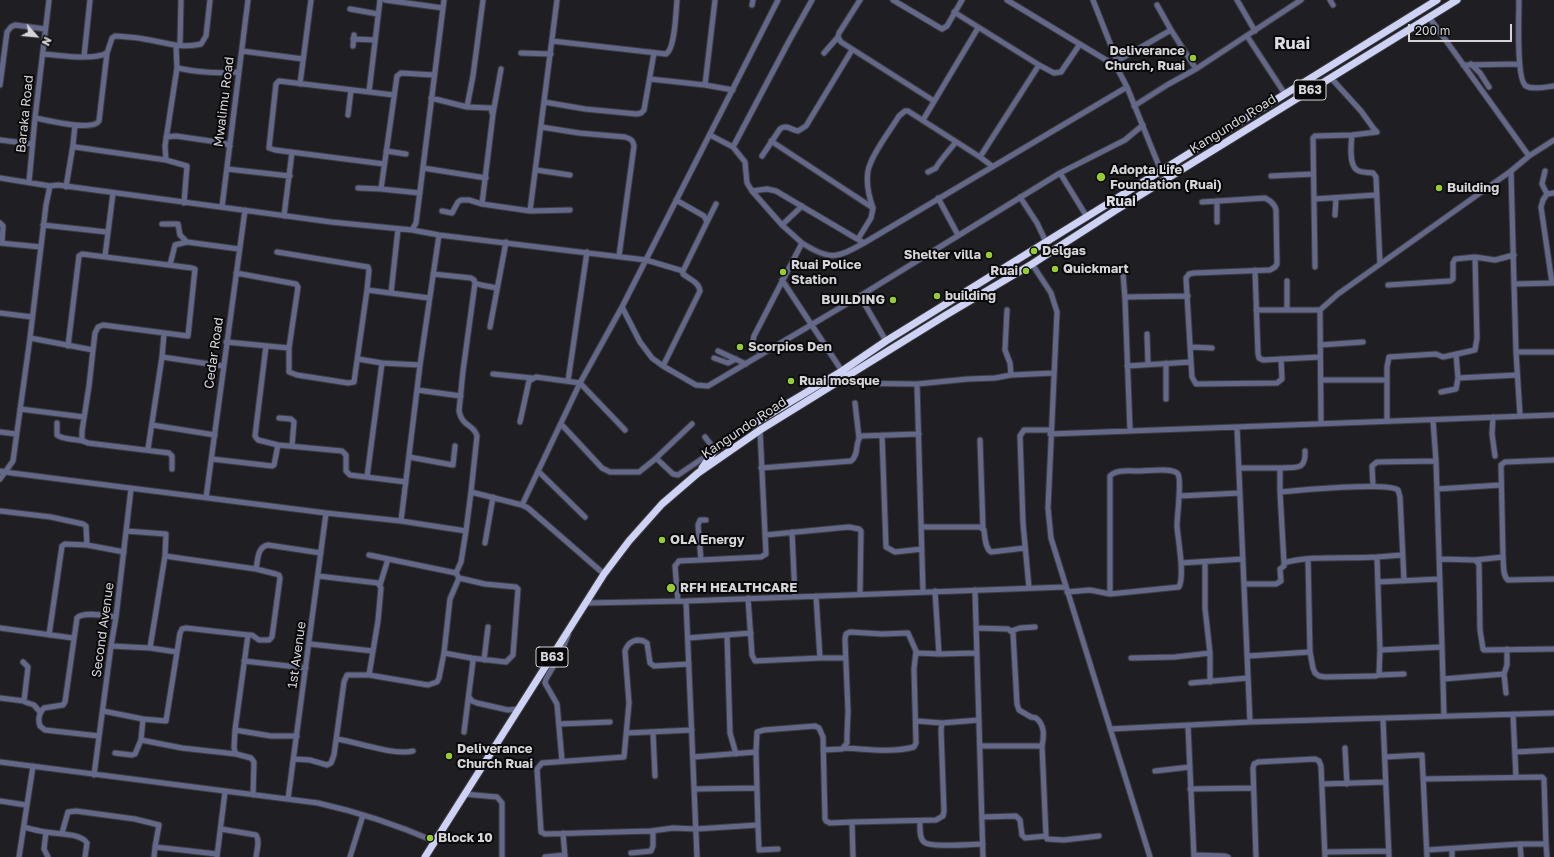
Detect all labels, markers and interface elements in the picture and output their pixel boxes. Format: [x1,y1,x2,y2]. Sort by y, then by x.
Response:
north arrow [16,16,56,56]
scale bar [1410,16,1514,42]
text: 200 m [1415,23,1450,38]
district label: Ruai [1274,34,1310,54]
text: N [39,35,55,48]
place label: Deliverance Church, Ruai [1105,43,1185,74]
marker: Deliverance Church, Ruai [1188,53,1198,63]
street label: Mwalimu Road [211,56,237,148]
street label: Baraka Road [13,74,37,154]
road number: B63 [1294,80,1326,100]
street label: Kangundo Road [1187,91,1279,157]
place label: Adopta Life Foundation (Ruai) [1110,162,1222,193]
marker: Adopta Life Foundation (Ruai) [1095,171,1107,183]
place label: Building [1447,180,1499,196]
marker: Building [1434,183,1444,193]
district label: Ruai [1106,194,1136,210]
place label: Delgas [1042,243,1086,259]
marker: Delgas [1029,246,1039,256]
place label: Shelter villa [904,247,981,263]
marker: Shelter villa [984,250,994,260]
place label: Ruai Police Station [791,257,861,288]
place label: Quickmart [1063,261,1129,277]
place label: Ruai [990,263,1018,279]
marker: Quickmart [1050,264,1060,274]
marker: Ruai [1021,266,1031,276]
marker: Ruai Police Station [778,267,788,277]
place label: building [945,288,996,304]
marker: building [932,291,942,301]
place label: BUILDING [821,292,885,308]
marker: BUILDING [888,295,898,305]
street label: Cedar Road [201,316,227,390]
place label: Scorpios Den [748,339,832,355]
marker: Scorpios Den [735,342,745,352]
place label: Ruai mosque [799,373,880,389]
marker: Ruai mosque [786,376,796,386]
street label: Kangundo Road [699,394,789,462]
place label: OLA Energy [670,532,744,548]
marker: OLA Energy [657,535,667,545]
place label: RFH HEALTHCARE [680,580,797,596]
street label: Second Avenue [89,581,117,679]
marker: RFH HEALTHCARE [665,582,677,594]
street label: 1st Avenue [285,620,309,690]
road number: B63 [536,647,568,667]
place label: Deliverance Church Ruai [457,741,533,772]
marker: Deliverance Church Ruai [444,751,454,761]
place label: Block 10 [438,830,493,846]
marker: Block 10 [425,833,435,843]

